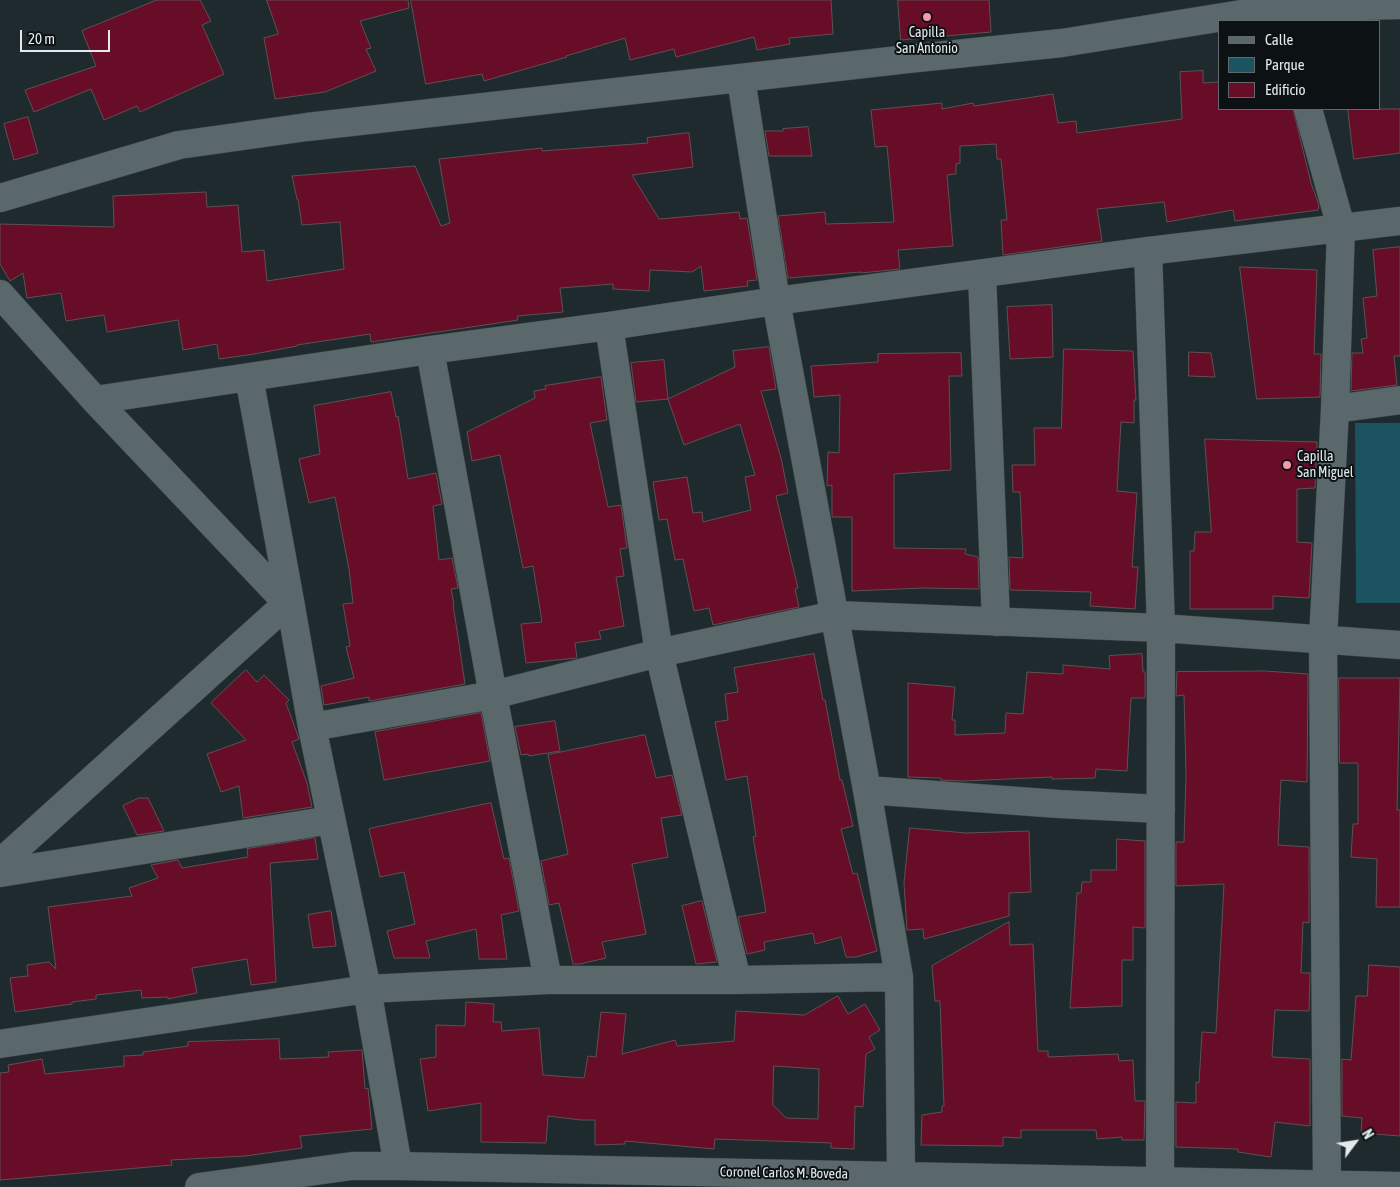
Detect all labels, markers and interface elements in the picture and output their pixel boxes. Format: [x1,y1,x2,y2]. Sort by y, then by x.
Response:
marker: Capilla San Antonio [921,11,933,23]
scale bar [22,20,112,52]
legend [1218,20,1380,110]
place label: Capilla San Antonio [896,25,958,58]
text: 20 m [28,30,55,47]
text: Calle [1265,31,1293,48]
text: Parque [1265,56,1305,73]
text: Edificio [1265,81,1306,98]
place label: Capilla San Miguel [1297,449,1354,482]
marker: Capilla San Miguel [1281,459,1293,471]
north arrow [1330,1117,1380,1167]
text: N [1359,1127,1377,1142]
street label: Coronel Carlos M. Boveda [720,1163,848,1183]

